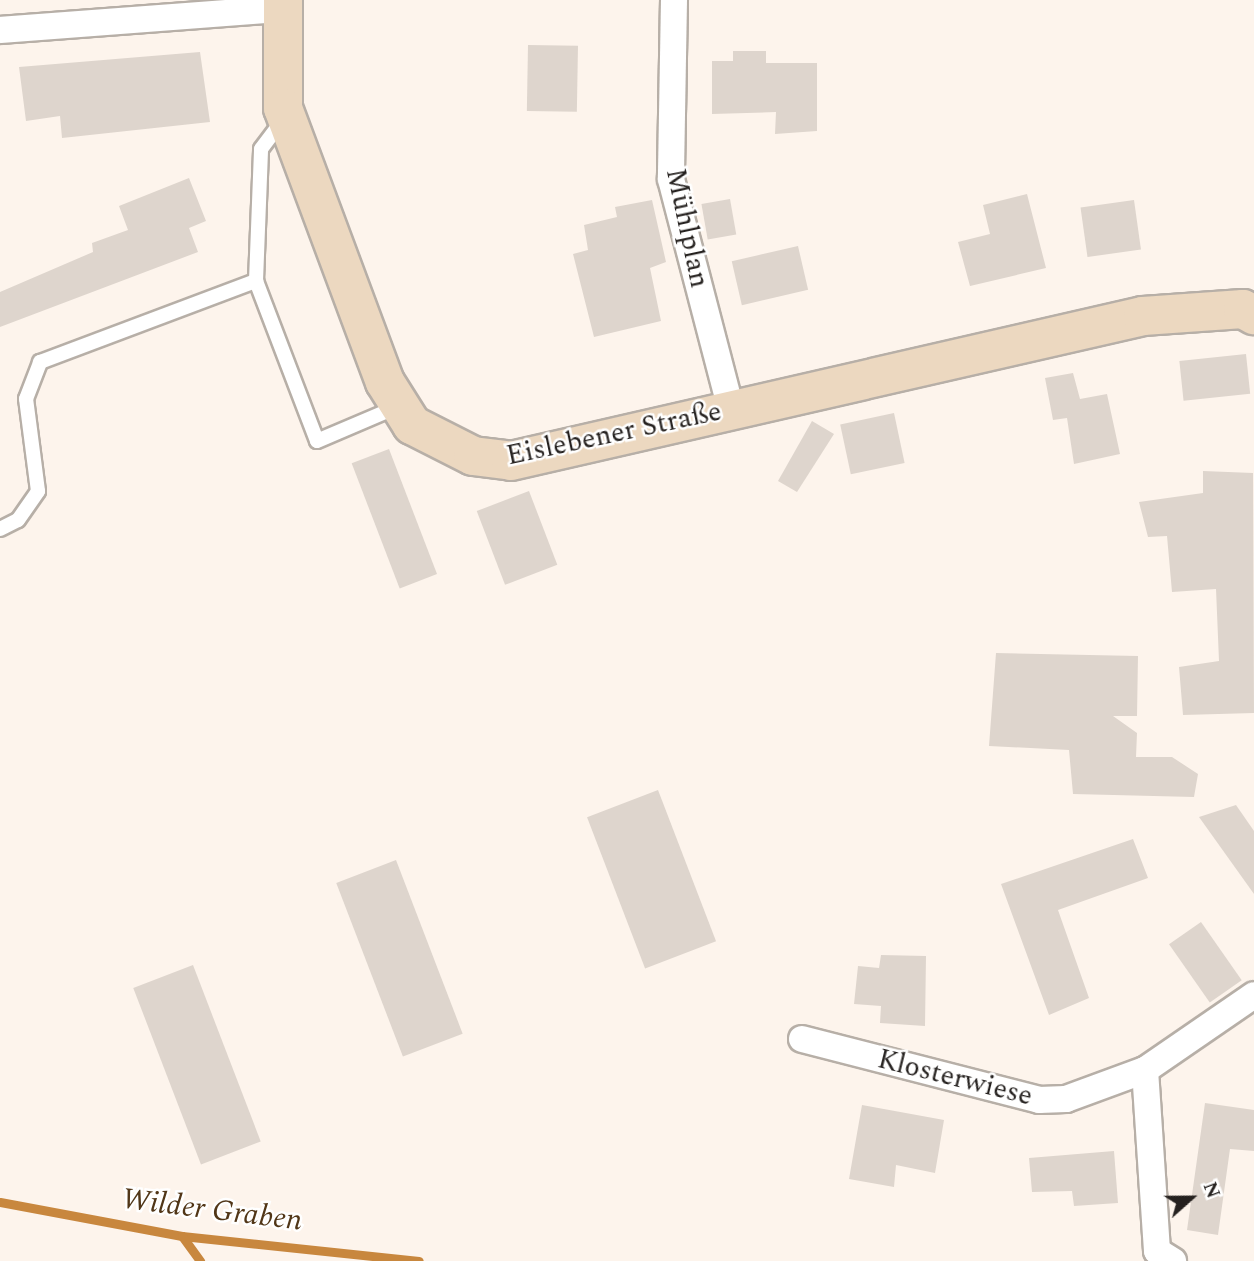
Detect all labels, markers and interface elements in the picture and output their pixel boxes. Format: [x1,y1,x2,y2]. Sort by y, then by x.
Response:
street label: Mühlplan [658,165,716,291]
street label: Eislebener Straße [503,395,725,473]
street label: Klosterwiese [874,1043,1036,1113]
north arrow [1156,1163,1226,1233]
text: N [1195,1178,1227,1203]
water label: Wilder Graben [120,1181,304,1239]

